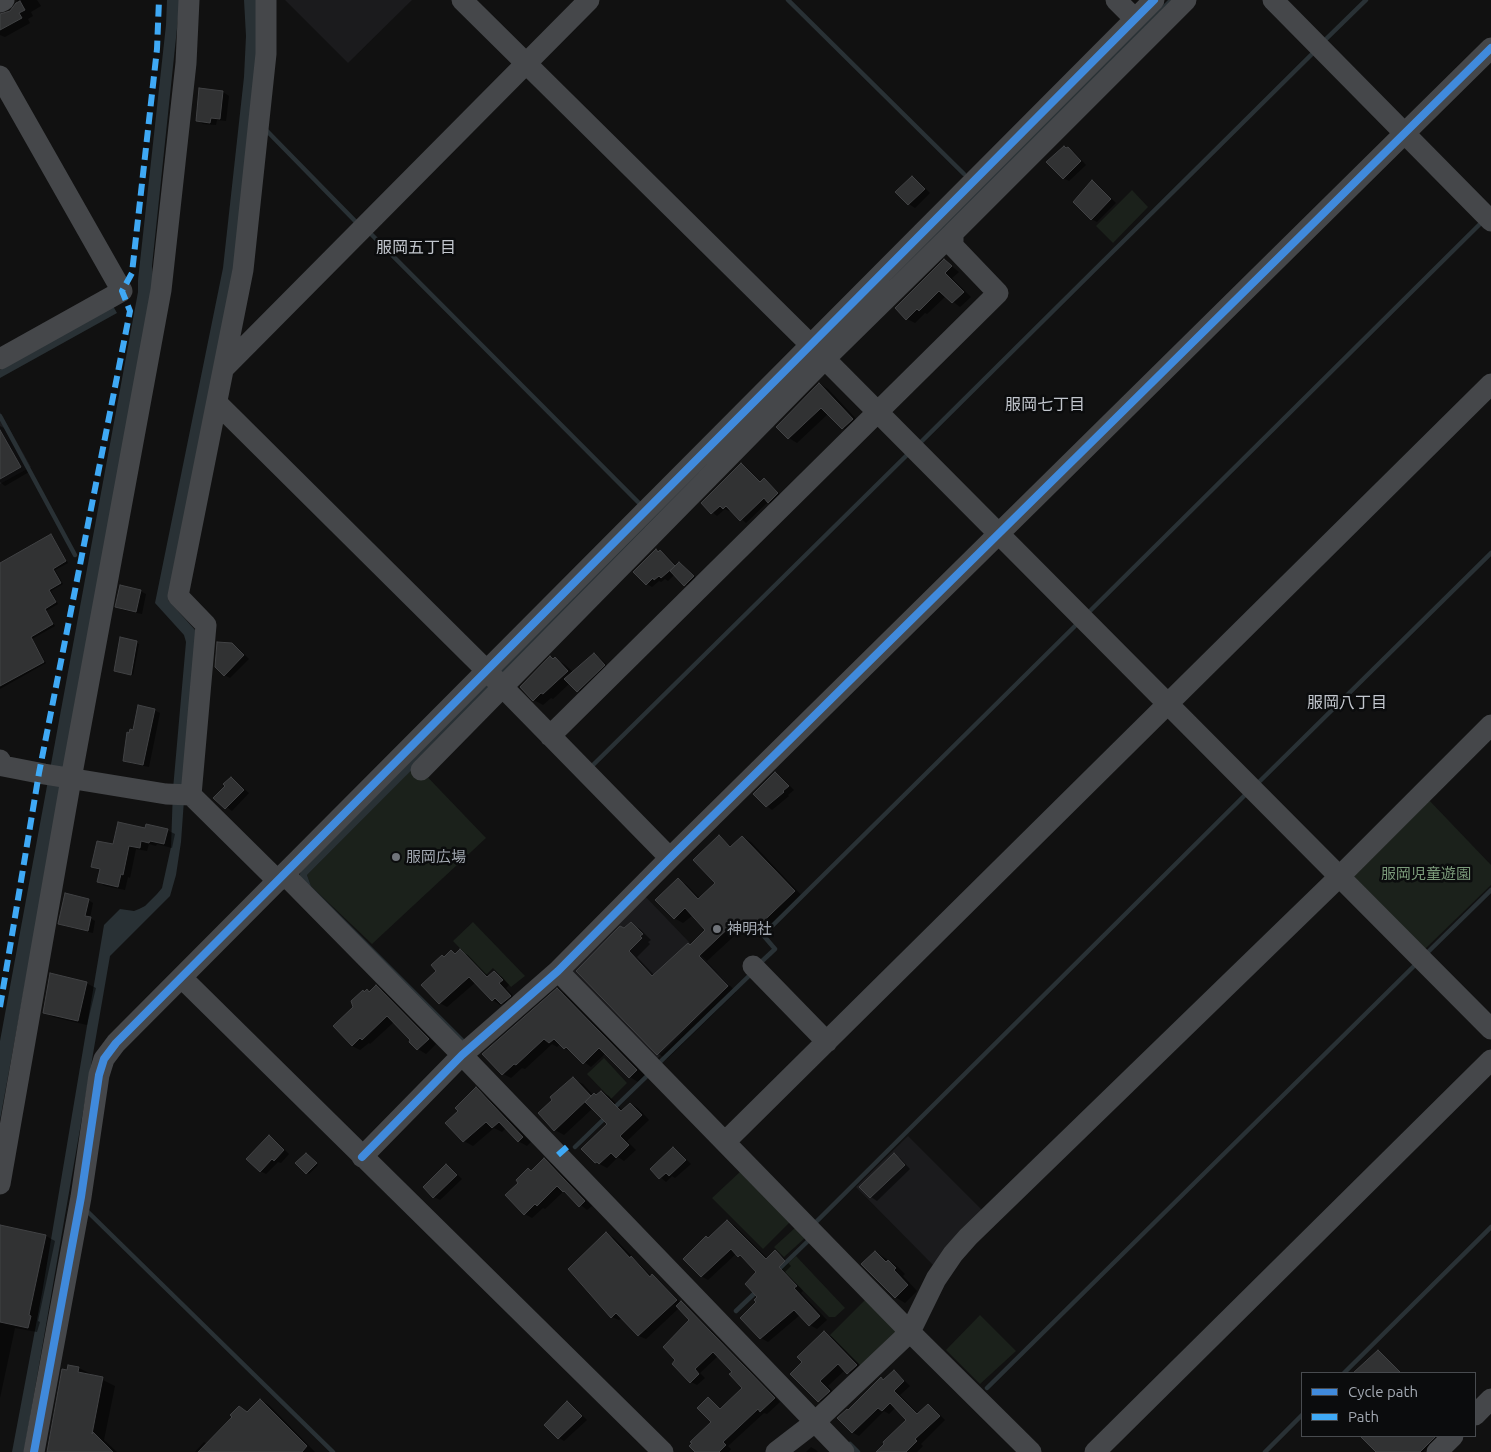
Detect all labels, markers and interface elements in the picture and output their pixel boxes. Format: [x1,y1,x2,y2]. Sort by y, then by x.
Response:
district label: 服岡五丁目 [376,238,456,258]
district label: 服岡七丁目 [1005,395,1085,415]
district label: 服岡八丁目 [1307,693,1387,713]
place label: 服岡広場 [406,848,466,866]
marker: 服岡広場 [390,851,402,863]
park label: 服岡児童遊園 [1381,865,1471,883]
place label: 神明社 [727,920,772,938]
marker: 神明社 [711,923,723,935]
legend [1301,1372,1476,1437]
text: Cycle path [1348,1383,1418,1400]
text: Path [1348,1408,1379,1425]

